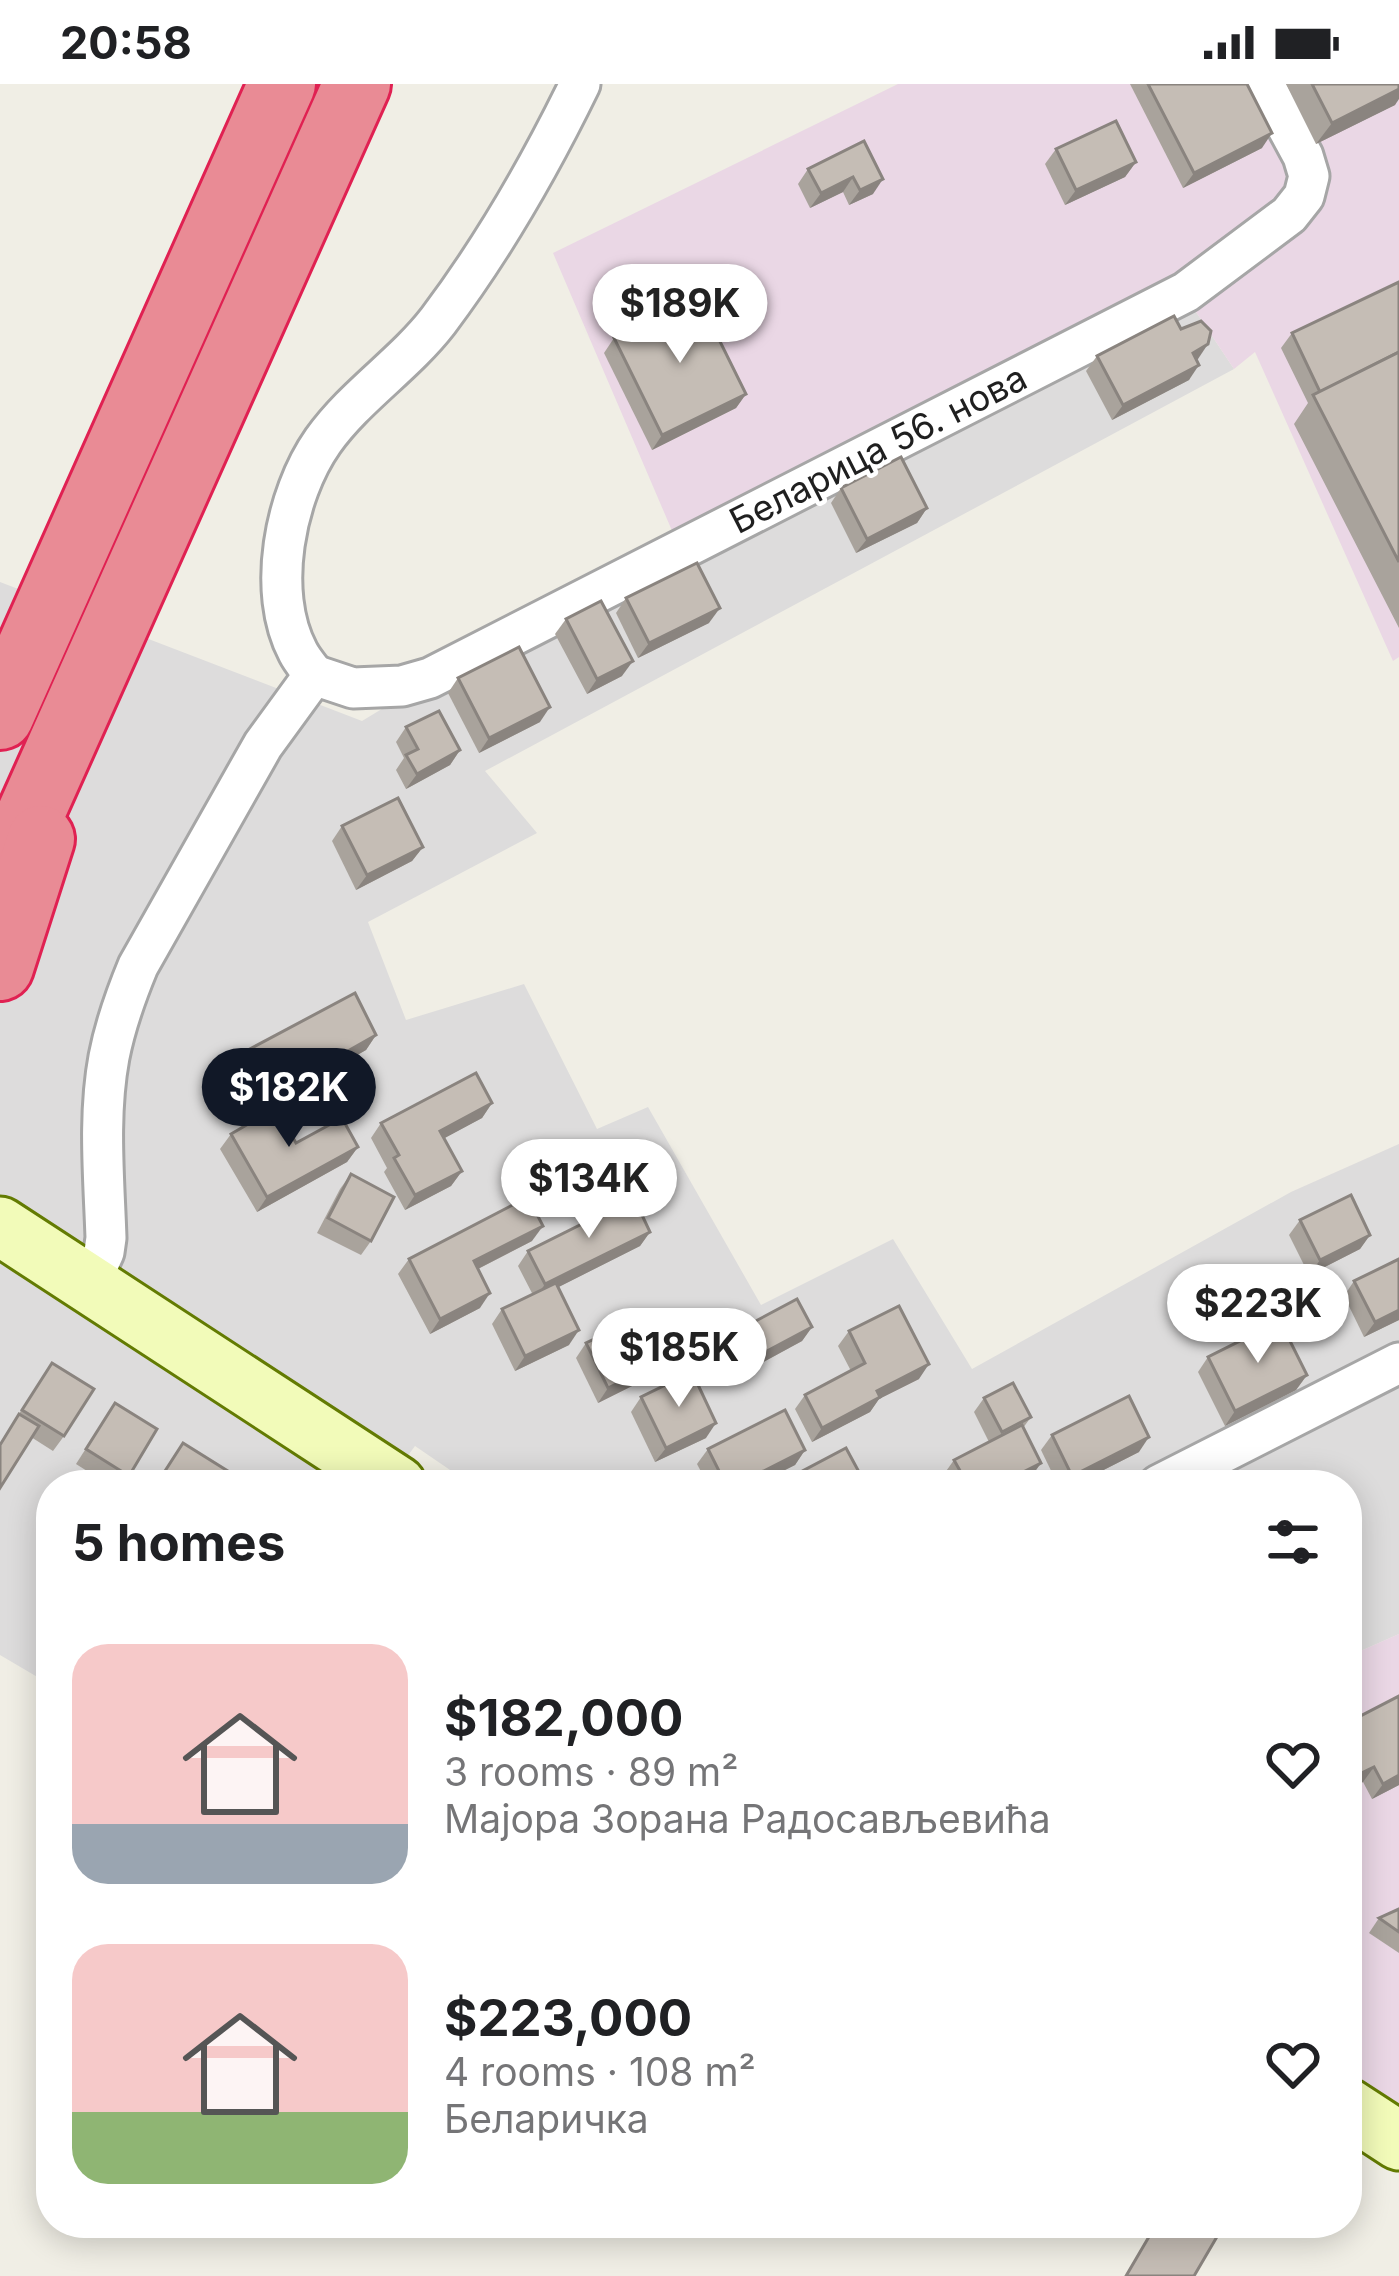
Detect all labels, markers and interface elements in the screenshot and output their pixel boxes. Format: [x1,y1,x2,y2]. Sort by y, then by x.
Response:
text: 20:58 [60,15,192,70]
pin: $189K [596,264,764,366]
text: $189K [619,279,741,326]
street label: Беларица 56. нова [722,355,1034,543]
pin: $182K [205,1048,373,1150]
text: $182K [229,1063,349,1110]
pin: $134K [505,1139,673,1241]
text: $134K [528,1154,650,1201]
pin: $223K [1174,1264,1342,1366]
text: $223K [1194,1279,1322,1326]
pin: $185K [595,1308,763,1410]
text: $185K [619,1323,739,1370]
icon: filters [1260,1509,1326,1575]
text: 5 homes [72,1512,285,1573]
text: $182,000 [444,1687,683,1748]
icon: home [168,1692,312,1836]
icon: heart [1260,1731,1326,1797]
text: 3 rooms · 89 m² [444,1748,738,1795]
text: Мајора Зорана Радосављевића [444,1795,1051,1842]
text: $223,000 [444,1987,692,2048]
icon: home [168,1992,312,2136]
icon: heart [1260,2031,1326,2097]
text: 4 rooms · 108 m² [444,2048,756,2095]
text: Беларичка [444,2095,649,2142]

